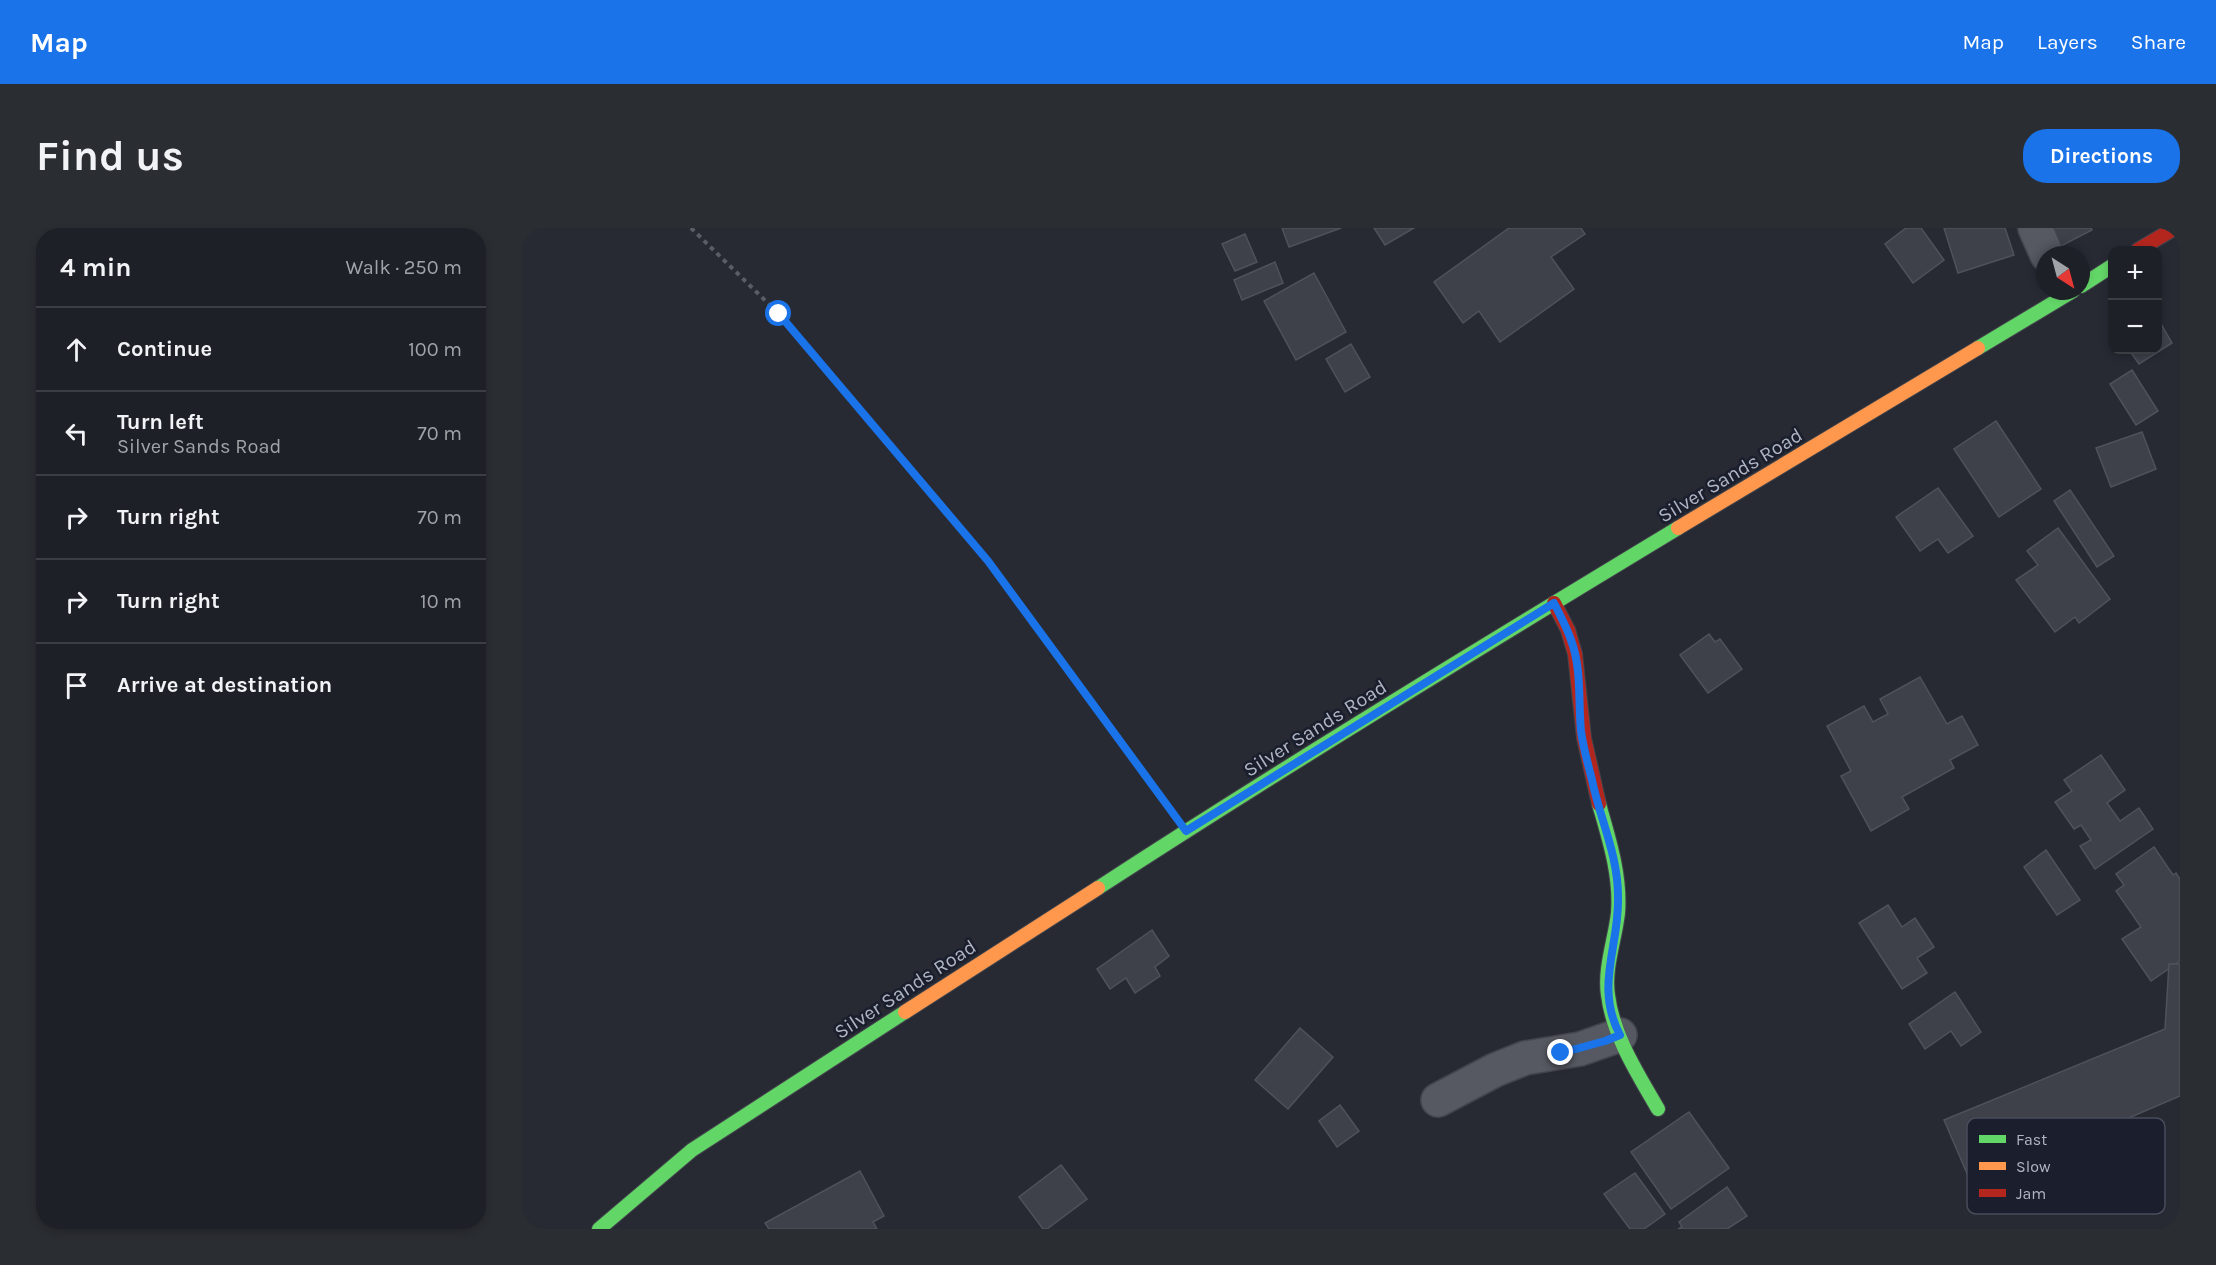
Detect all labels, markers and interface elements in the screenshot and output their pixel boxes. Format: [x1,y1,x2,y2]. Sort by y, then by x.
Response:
text: Map [30,26,88,59]
text: Map [1962,30,2004,54]
text: Layers [2037,30,2098,54]
text: Share [2131,30,2186,54]
button: Directions [2023,129,2180,183]
text: Find us [36,131,184,181]
north arrow [2036,246,2090,300]
map controls [2108,246,2162,354]
button: + [2108,246,2162,300]
text: 4 min [60,252,131,283]
text: Walk · 250 m [346,256,462,279]
route start [765,300,791,326]
button: − [2108,300,2162,354]
icon: ahead [60,333,93,366]
text: Continue [117,336,212,362]
text: 100 m [408,338,462,361]
text: Turn left [117,409,204,435]
icon: left [60,417,93,450]
text: 70 m [417,422,462,445]
street label: Silver Sands Road [1654,423,1807,528]
text: Silver Sands Road [117,435,281,458]
icon: right [60,501,93,534]
text: Turn right [117,504,220,530]
text: 70 m [417,506,462,529]
icon: right [60,585,93,618]
text: Turn right [117,588,220,614]
text: 10 m [420,590,462,613]
icon: arrive [60,669,93,702]
text: Arrive at destination [117,672,332,698]
street label: Silver Sands Road [1240,675,1391,782]
street label: Silver Sands Road [830,935,980,1044]
route end [1547,1039,1573,1065]
legend [1967,1118,2165,1214]
text: Fast [2016,1130,2047,1149]
text: Slow [2016,1157,2051,1176]
text: Jam [2016,1184,2046,1203]

